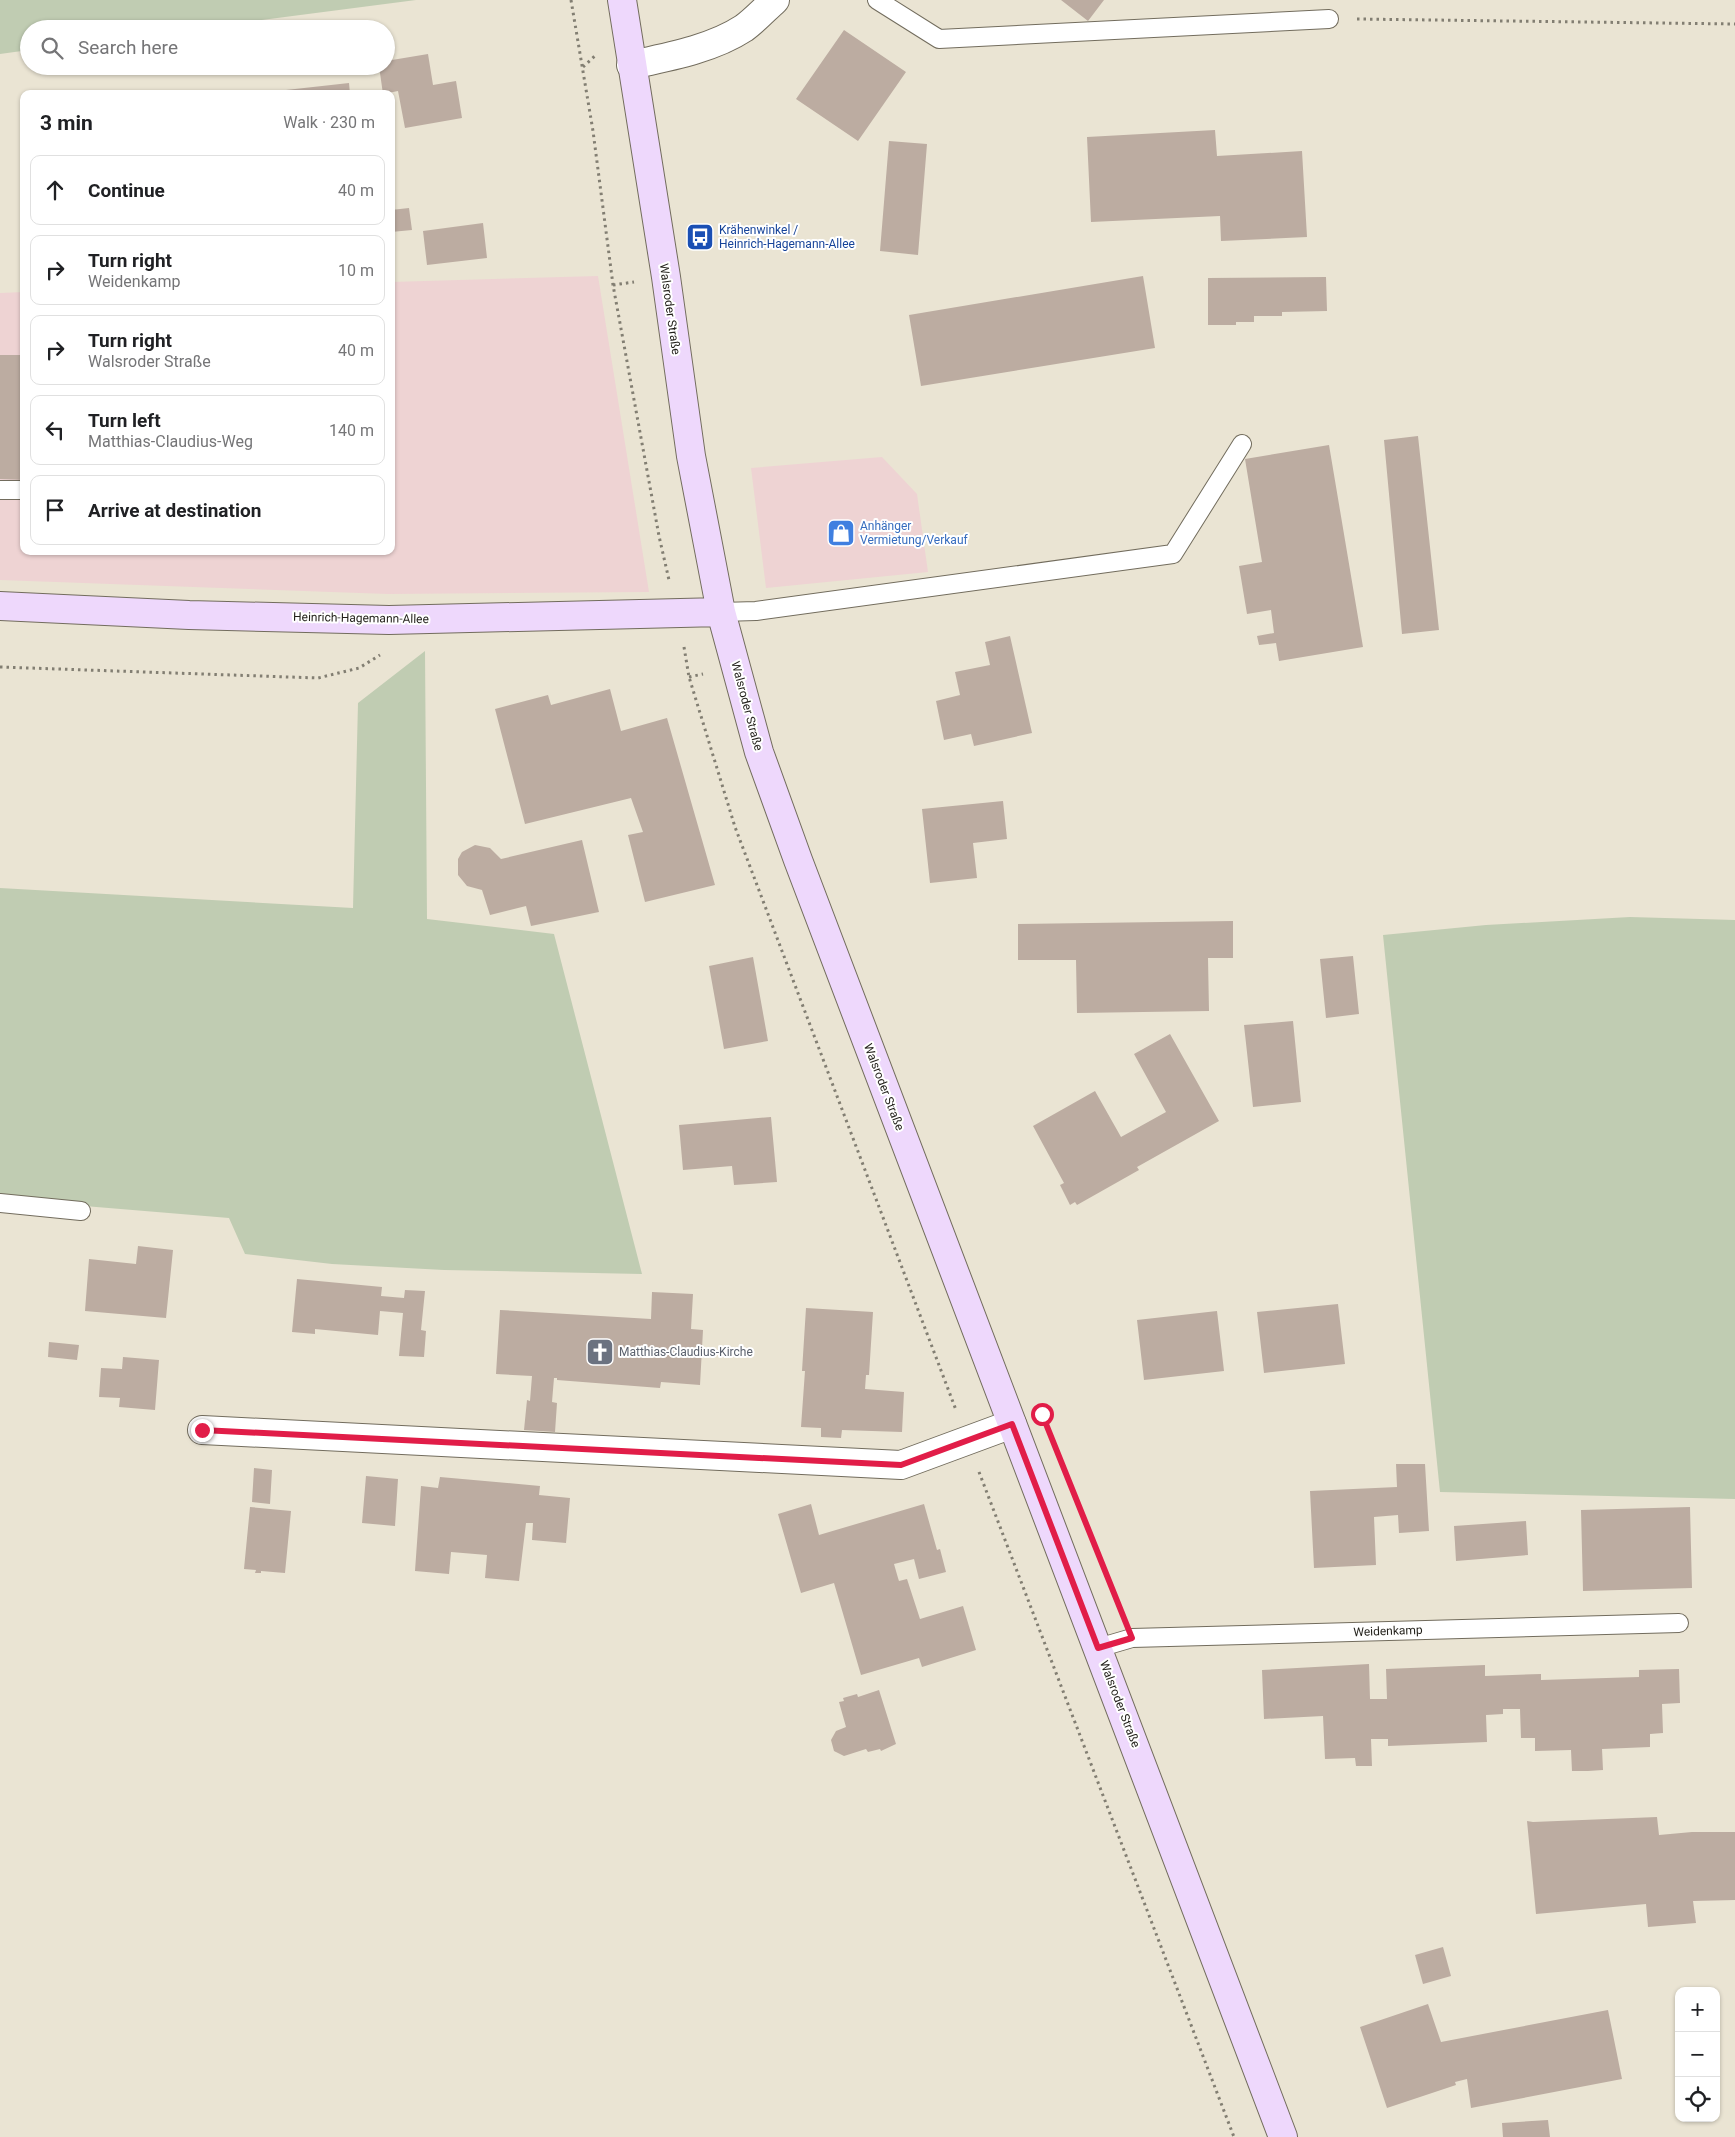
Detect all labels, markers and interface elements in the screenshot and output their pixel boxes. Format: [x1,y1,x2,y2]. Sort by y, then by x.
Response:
search box [20,20,395,75]
icon: search [38,34,66,62]
text: Search here [78,36,178,59]
text: 3 min [40,111,93,135]
text: Walk · 230 m [283,113,375,132]
icon: ahead [41,176,69,204]
text: Continue [88,179,165,202]
text: 40 m [338,181,374,200]
bus stop icon: Krähenwinkel / Heinrich-Hagemann-Allee [685,222,715,252]
place label: Krähenwinkel / Heinrich-Hagemann-Allee [719,223,855,251]
text: Turn right [88,249,172,272]
icon: right [41,256,69,284]
text: 10 m [338,261,374,280]
street label: Walsroder Straße [657,262,683,356]
text: Weidenkamp [88,272,181,291]
text: Turn right [88,329,172,352]
icon: right [41,336,69,364]
text: 40 m [338,341,374,360]
text: Walsroder Straße [88,352,211,371]
text: Turn left [88,409,161,432]
icon: left [41,416,69,444]
text: 140 m [329,421,374,440]
text: Matthias-Claudius-Weg [88,432,253,451]
icon: arrive [41,496,69,524]
text: Arrive at destination [88,499,261,522]
shop icon: Anhänger Vermietung/Verkauf [826,518,856,548]
place label: Anhänger Vermietung/Verkauf [860,519,969,547]
street label: Heinrich-Hagemann-Allee [293,610,429,626]
street label: Walsroder Straße [728,660,766,752]
street label: Walsroder Straße [861,1042,907,1132]
church icon: Matthias-Claudius-Kirche [585,1337,615,1367]
place label: Matthias-Claudius-Kirche [619,1345,753,1359]
route start [1031,1403,1054,1426]
route end [191,1419,214,1442]
street label: Weidenkamp [1353,1623,1423,1639]
street label: Walsroder Straße [1097,1659,1143,1749]
map controls [1675,1987,1720,2122]
button: + [1675,1987,1720,2032]
button: − [1675,2032,1720,2077]
button: locate [1675,2077,1720,2122]

